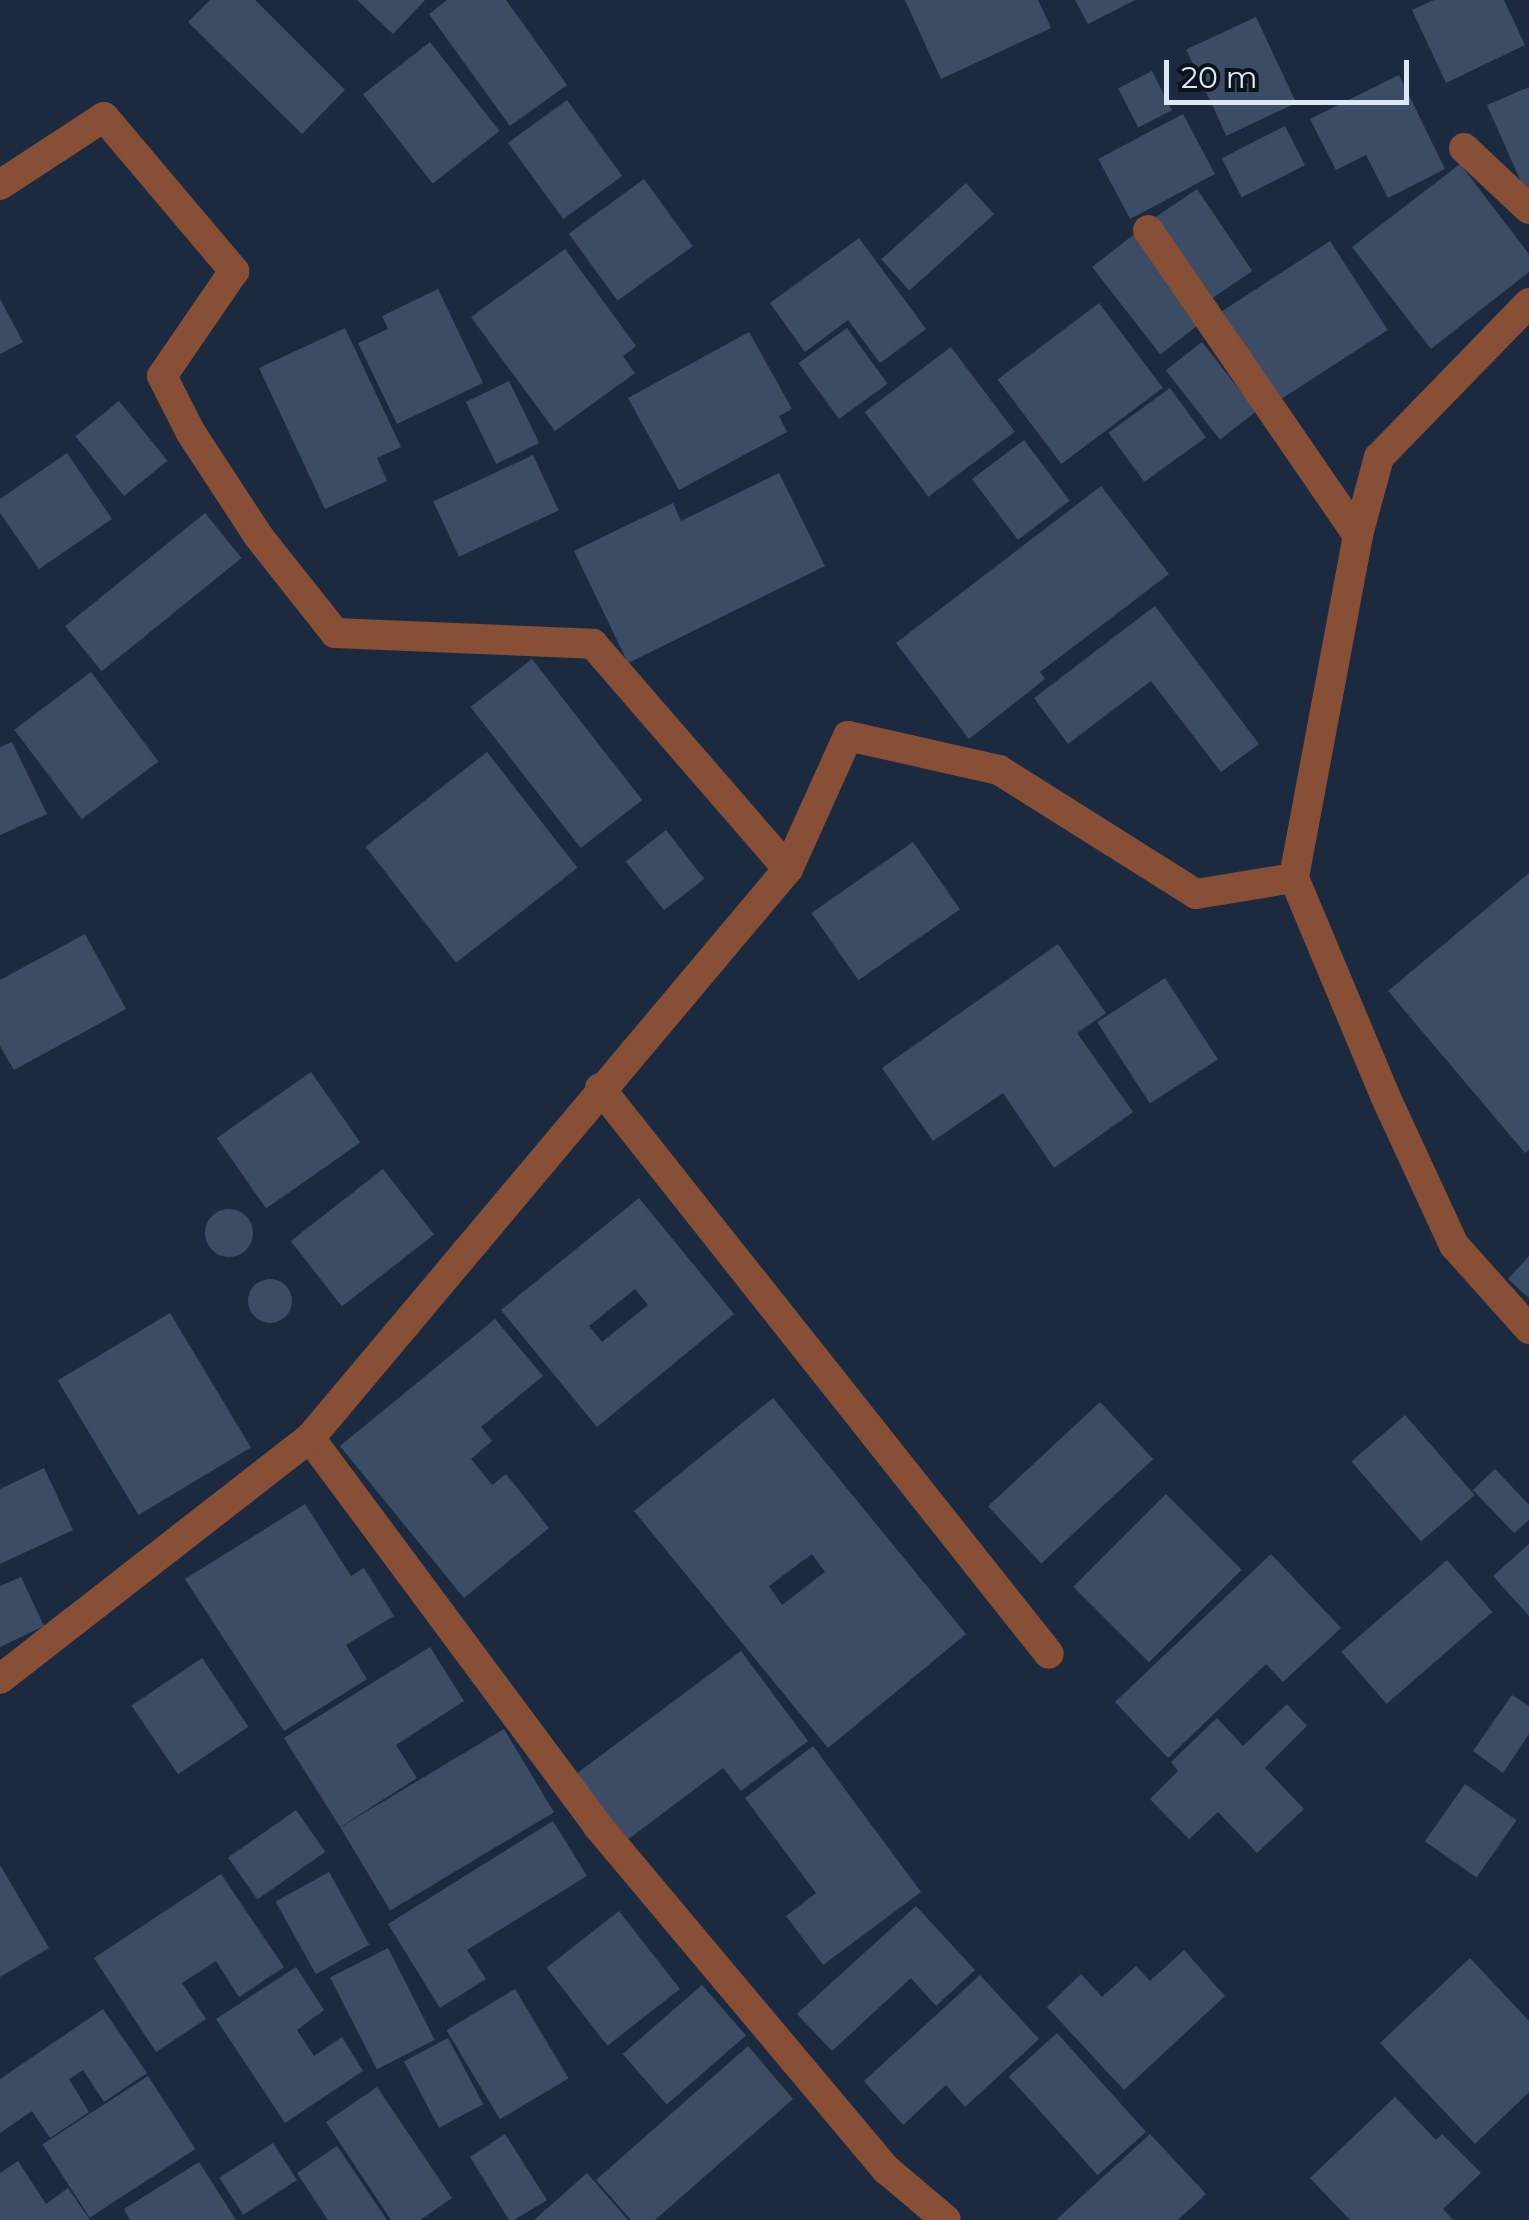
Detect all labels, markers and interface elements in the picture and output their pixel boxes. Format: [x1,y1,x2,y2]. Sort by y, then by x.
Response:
scale bar [1169,40,1414,102]
text: 20 m [1181,59,1258,96]

